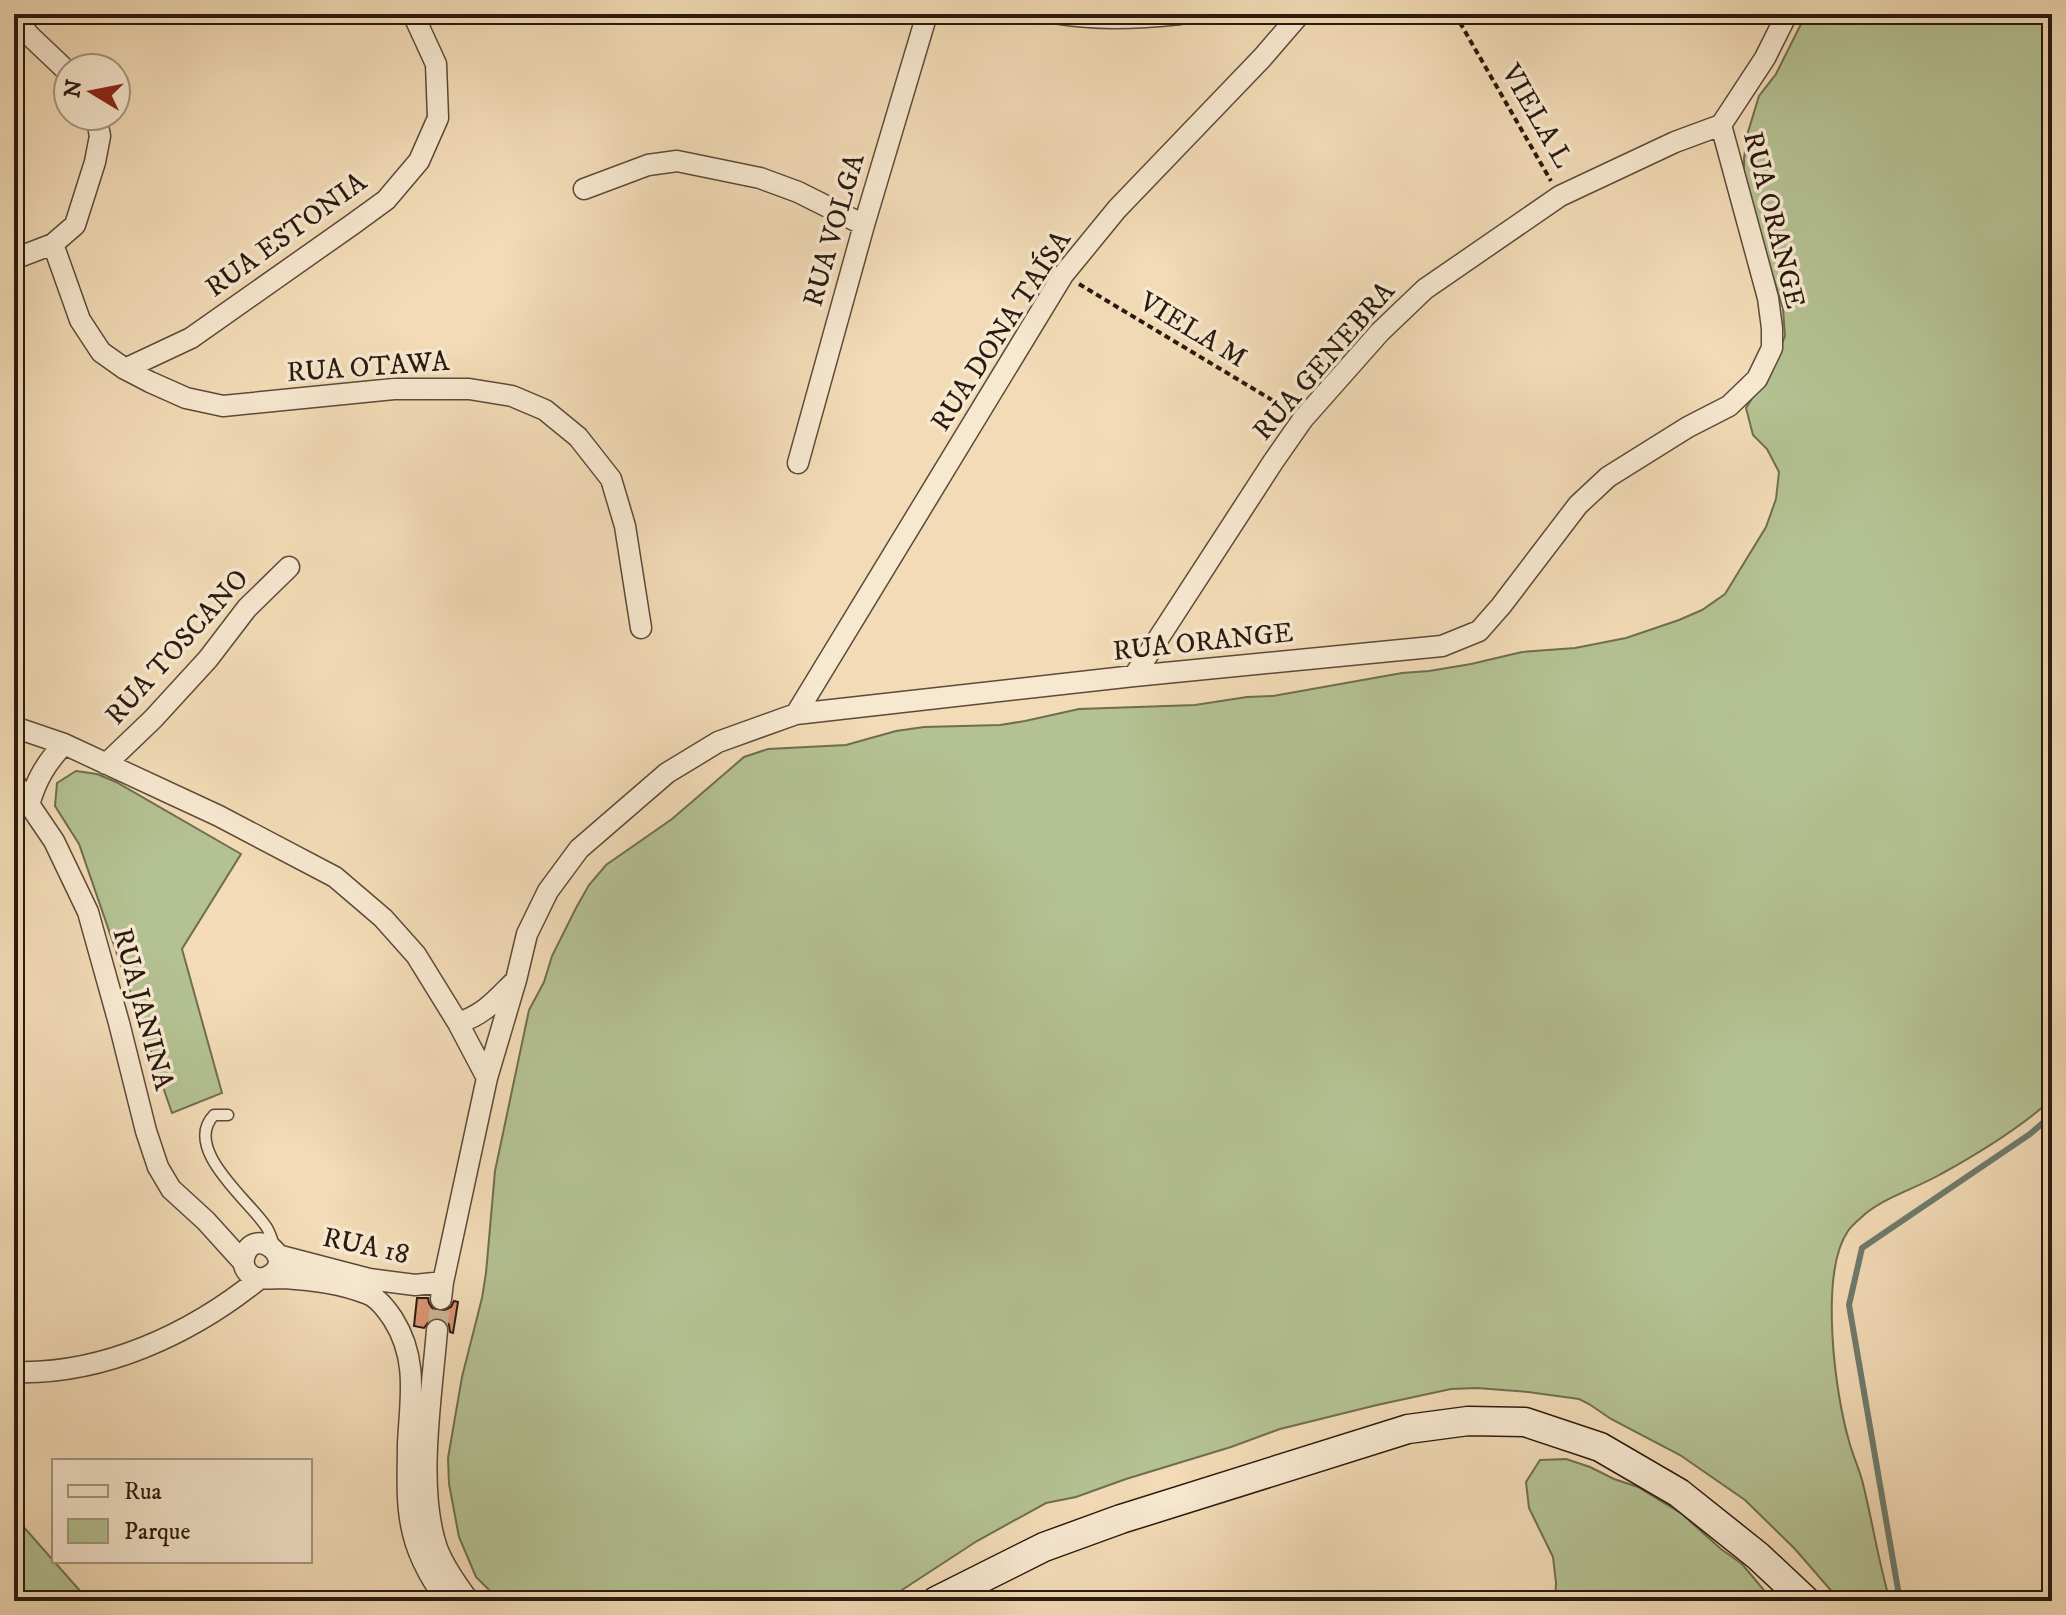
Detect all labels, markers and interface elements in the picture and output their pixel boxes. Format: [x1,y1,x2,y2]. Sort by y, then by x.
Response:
north arrow [52,52,132,132]
street label: VIELA L [1493,57,1581,174]
text: N [59,78,89,100]
street label: RUA ORANGE [1735,128,1813,312]
street label: RUA VOLGA [796,148,873,310]
street label: RUA ESTONIA [199,164,374,305]
street label: RUA DONA TAÍSA [922,223,1079,438]
street label: RUA GENEBRA [1245,273,1403,448]
street label: VIELA M [1132,284,1253,376]
street label: RUA OTAWA [286,344,452,390]
street label: RUA TOSCANO [98,562,256,732]
street label: RUA ORANGE [1111,615,1295,669]
street label: RUA JANINA [105,924,182,1095]
street label: RUA 18 [320,1220,412,1272]
legend [52,1459,312,1563]
text: Rua [124,1477,163,1507]
text: Parque [124,1517,190,1547]

